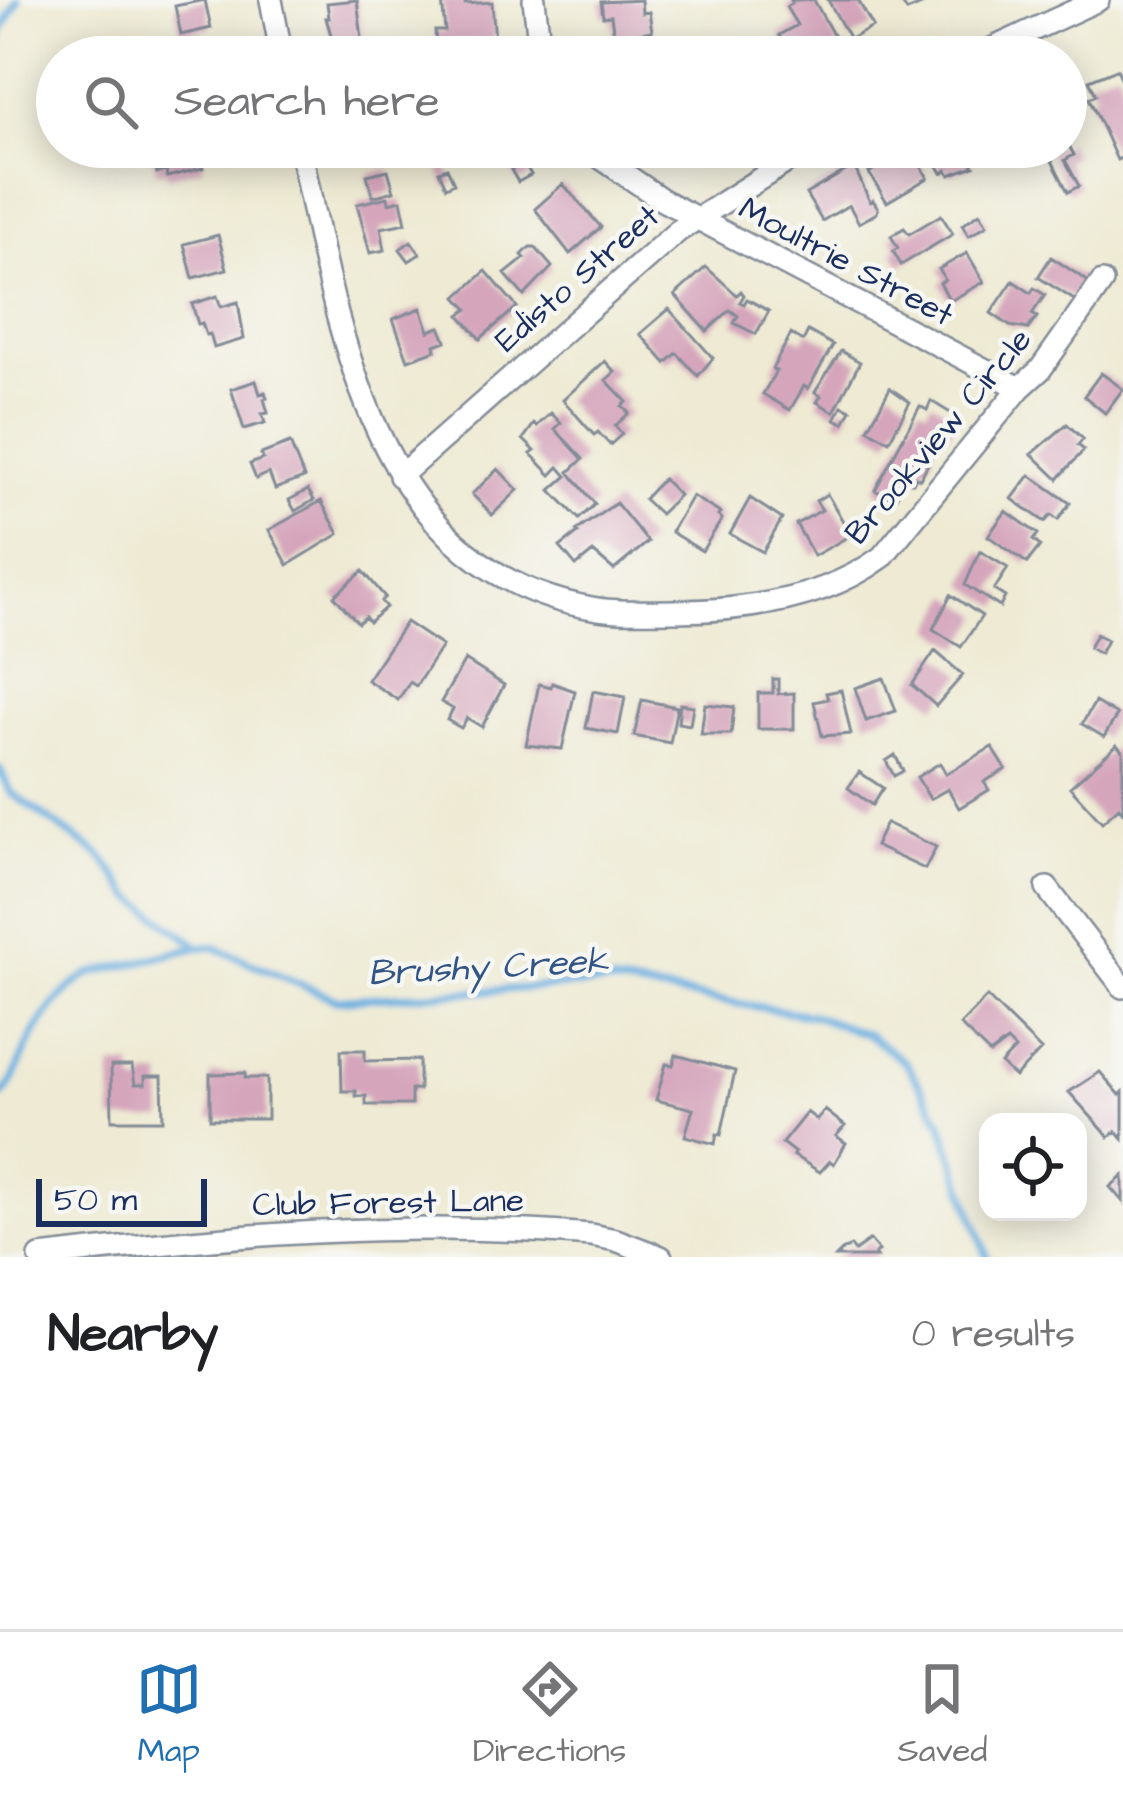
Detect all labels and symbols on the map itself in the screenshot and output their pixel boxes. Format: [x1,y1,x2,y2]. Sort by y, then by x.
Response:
street label: Moultrie Street [731,186,962,338]
street label: Edisto Street [485,194,670,363]
street label: Brookview Circle [834,318,1043,554]
water label: Brushy Creek [367,936,610,999]
scale bar [36,1173,207,1226]
street label: Club Forest Lane [252,1178,524,1228]

